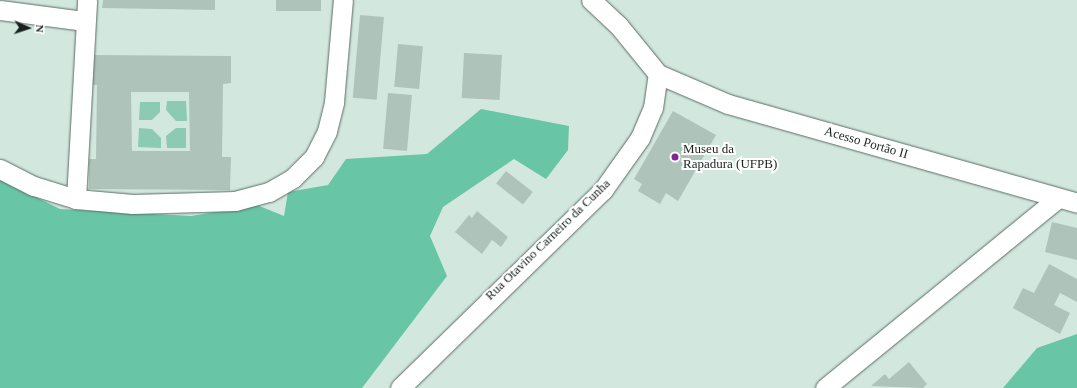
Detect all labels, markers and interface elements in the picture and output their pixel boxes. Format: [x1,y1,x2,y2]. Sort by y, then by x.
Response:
north arrow [8,8,48,48]
text: N [34,24,46,33]
street label: Acesso Portão II [822,124,910,162]
place label: Museu da Rapadura (UFPB) [683,142,777,173]
marker: Museu da Rapadura (UFPB) [670,152,680,162]
street label: Rua Otavino Carneiro da Cunha [482,176,614,304]

